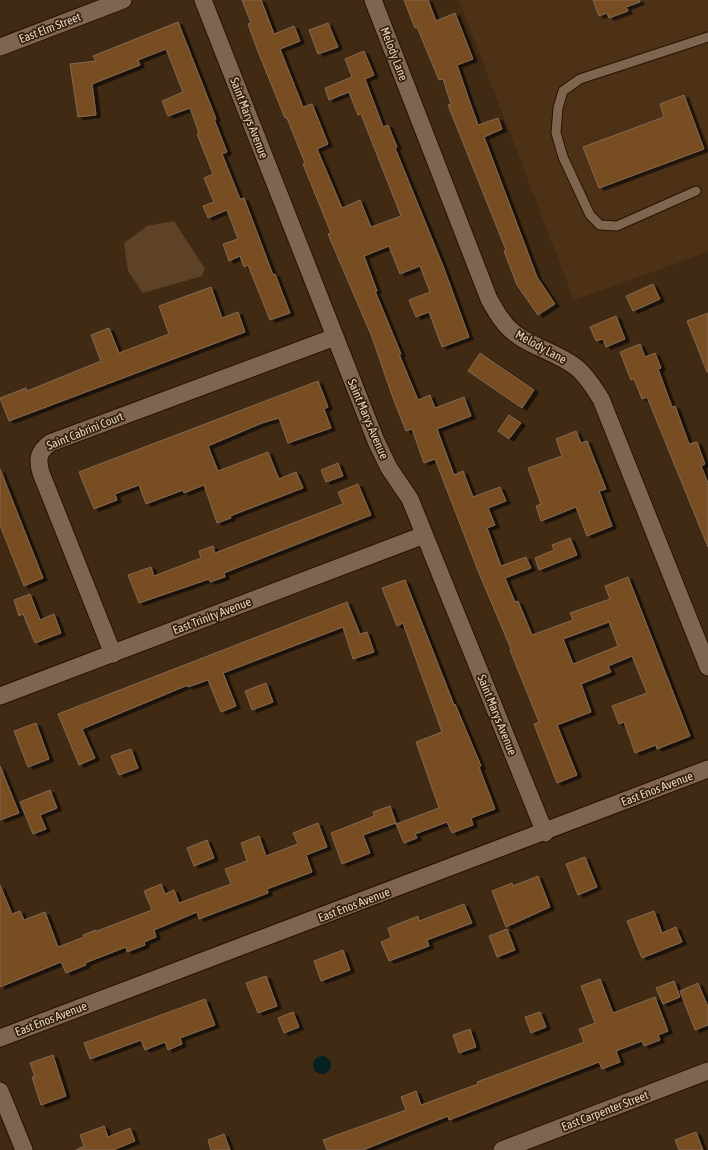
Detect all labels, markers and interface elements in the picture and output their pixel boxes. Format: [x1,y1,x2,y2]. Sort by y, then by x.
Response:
street label: East Elm Street [17,10,83,46]
street label: Melody Lane [377,25,411,83]
street label: Saint Marys Avenue [227,76,271,160]
street label: Melody Lane [513,327,569,367]
street label: Saint Marys Avenue [345,377,391,461]
street label: Saint Cabrini Court [45,409,126,453]
street label: East Trinity Avenue [171,595,253,637]
street label: Saint Marys Avenue [474,673,520,757]
street label: East Enos Avenue [619,769,695,809]
street label: East Enos Avenue [316,885,392,925]
street label: East Enos Avenue [13,999,89,1039]
street label: East Carpenter Street [560,1088,651,1134]

